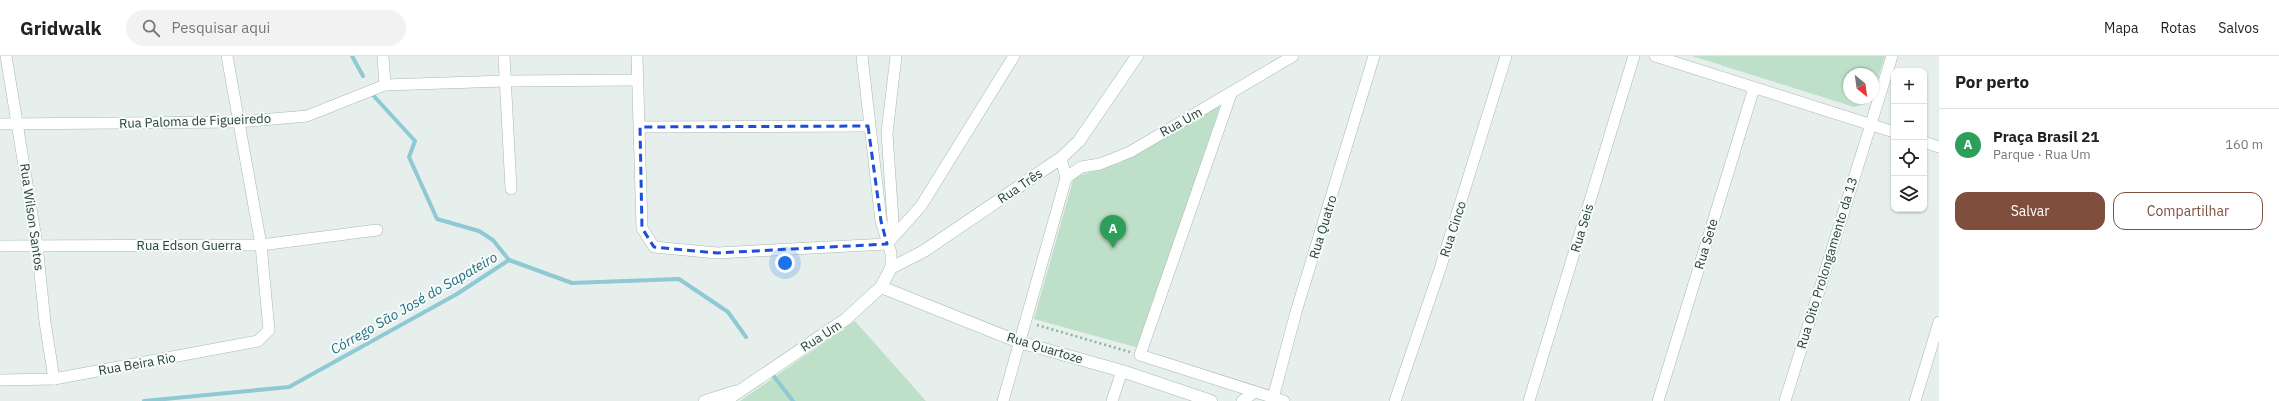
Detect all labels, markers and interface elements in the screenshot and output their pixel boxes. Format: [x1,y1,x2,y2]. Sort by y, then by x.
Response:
search box [126,10,406,46]
text: Gridwalk [20,16,102,40]
icon: search [140,17,162,39]
text: Pesquisar aqui [172,18,270,37]
text: Mapa [2104,19,2138,37]
text: Rotas [2160,19,2196,37]
text: Salvos [2218,19,2259,37]
north arrow [1843,68,1879,104]
map controls [1891,68,1927,212]
button: + [1891,68,1927,104]
text: Por perto [1955,71,2029,93]
street label: Rua Um [1157,103,1205,141]
button: − [1891,104,1927,140]
street label: Rua Paloma de Figueiredo [119,110,271,132]
text: Praça Brasil 21 [1993,127,2099,146]
text: A [1964,136,1972,153]
text: 160 m [2225,136,2263,153]
button: locate [1891,140,1927,176]
text: Parque · Rua Um [1993,146,2091,163]
street label: Rua Wilson Santos [16,162,48,272]
street label: Rua Três [994,165,1046,207]
street label: Rua Oito Prolongamento da 13 [1793,175,1861,351]
button: layers [1891,176,1927,212]
button: Salvar [1955,192,2105,230]
button: Compartilhar [2113,192,2263,230]
street label: Rua Quatro [1305,193,1341,261]
street label: Rua Cinco [1436,199,1470,259]
street label: Rua Seis [1567,202,1597,254]
pin: A [1100,215,1126,248]
street label: Rua Sete [1690,217,1722,271]
street label: Rua Edson Guerra [137,237,241,254]
water label: Córrego São José do Sapateiro [327,248,501,358]
your location [775,253,795,273]
street label: Rua Um [797,316,845,356]
street label: Rua Quartoze [1005,328,1085,368]
street label: Rua Beira Rio [97,349,177,379]

